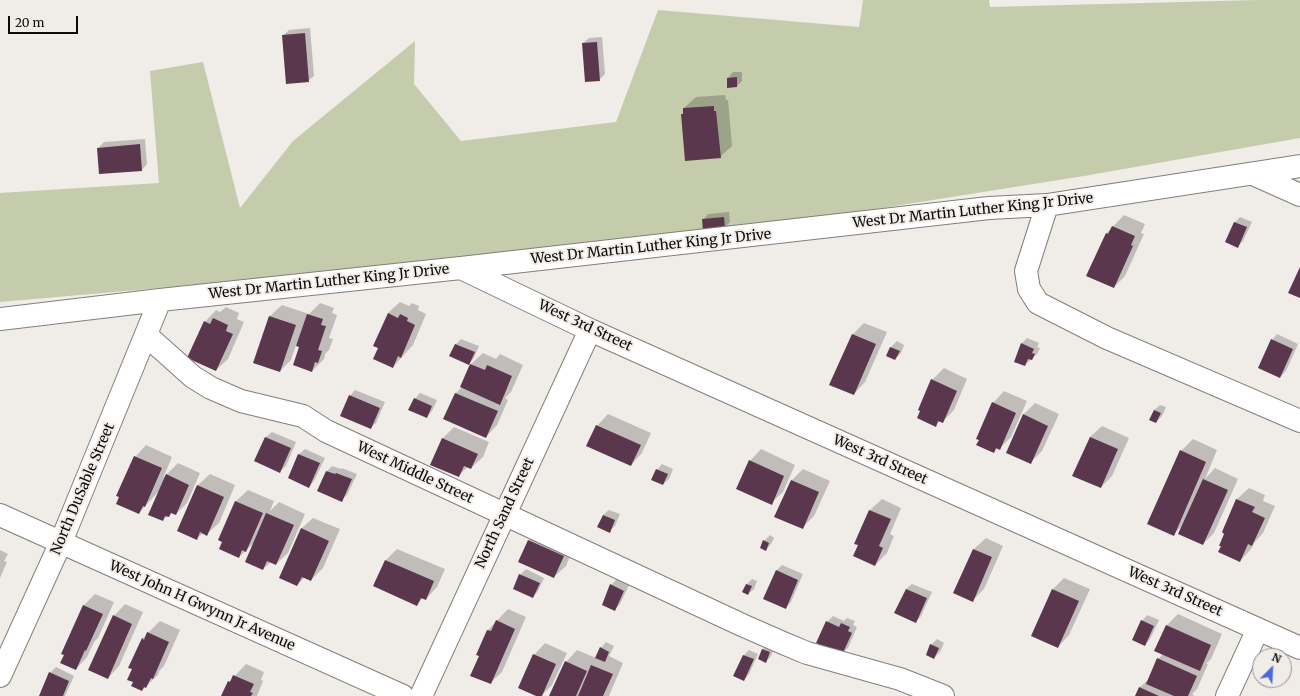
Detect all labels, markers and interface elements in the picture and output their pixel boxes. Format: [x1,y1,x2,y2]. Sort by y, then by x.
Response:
scale bar [10,8,80,34]
text: 20 m [15,15,44,30]
street label: West Dr Martin Luther King Jr Drive [852,190,1094,232]
street label: West Dr Martin Luther King Jr Drive [530,226,772,268]
street label: West Dr Martin Luther King Jr Drive [208,261,450,303]
street label: West 3rd Street [535,297,635,355]
street label: North DuSable Street [48,421,118,557]
street label: West 3rd Street [830,432,930,488]
street label: West Middle Street [354,439,476,507]
street label: North Sand Street [472,455,538,571]
street label: West John H Gwynn Jr Avenue [107,557,297,655]
street label: West 3rd Street [1125,564,1225,620]
north arrow [1252,648,1292,688]
text: N [1270,650,1283,666]

